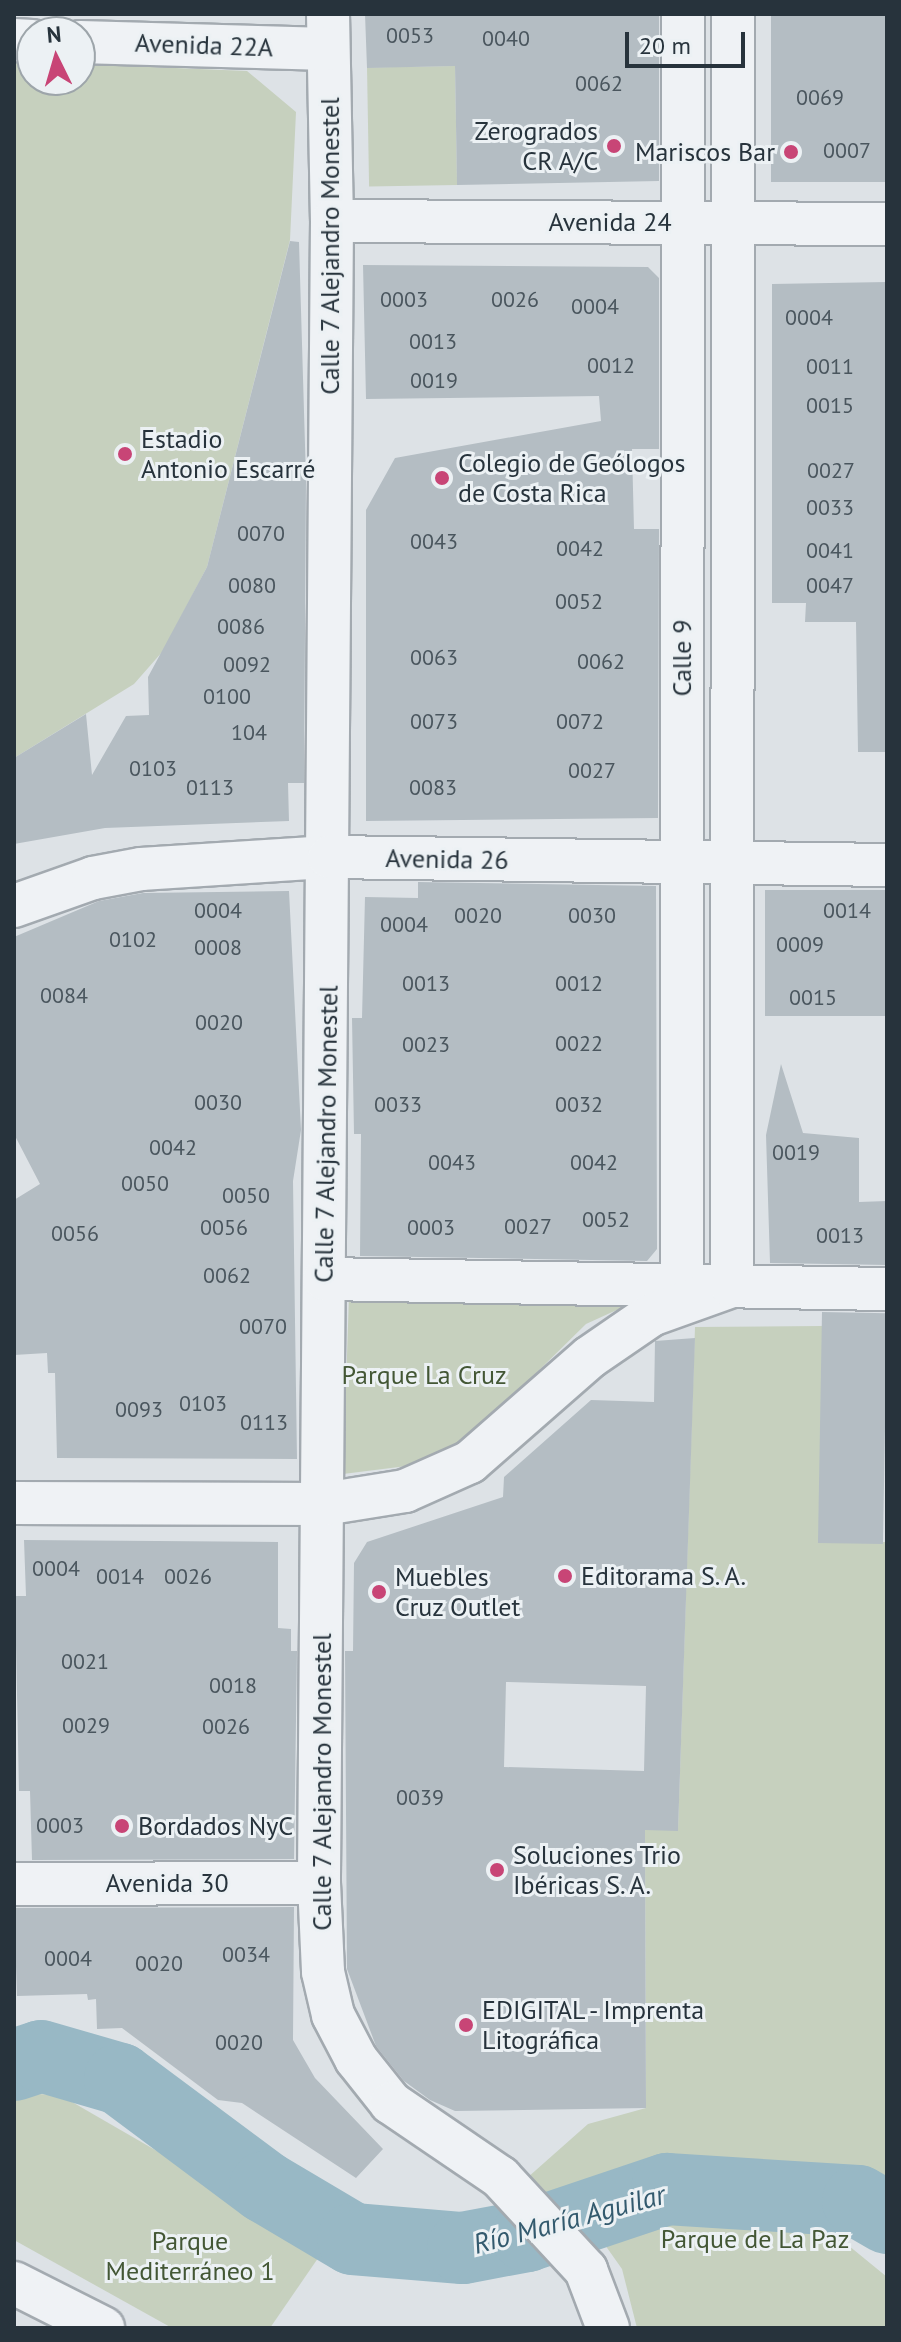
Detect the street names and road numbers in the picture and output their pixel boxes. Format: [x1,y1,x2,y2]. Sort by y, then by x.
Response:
street label: Avenida 22A [134,27,274,63]
street label: Calle 7 Alejandro Monestel [314,96,346,396]
street label: Avenida 24 [548,206,672,238]
street label: Calle 9 [666,620,698,696]
street label: Avenida 26 [385,842,509,876]
street label: Calle 7 Alejandro Monestel [308,984,344,1284]
street label: Calle 7 Alejandro Monestel [306,1632,338,1932]
street label: Avenida 30 [105,1867,229,1899]

